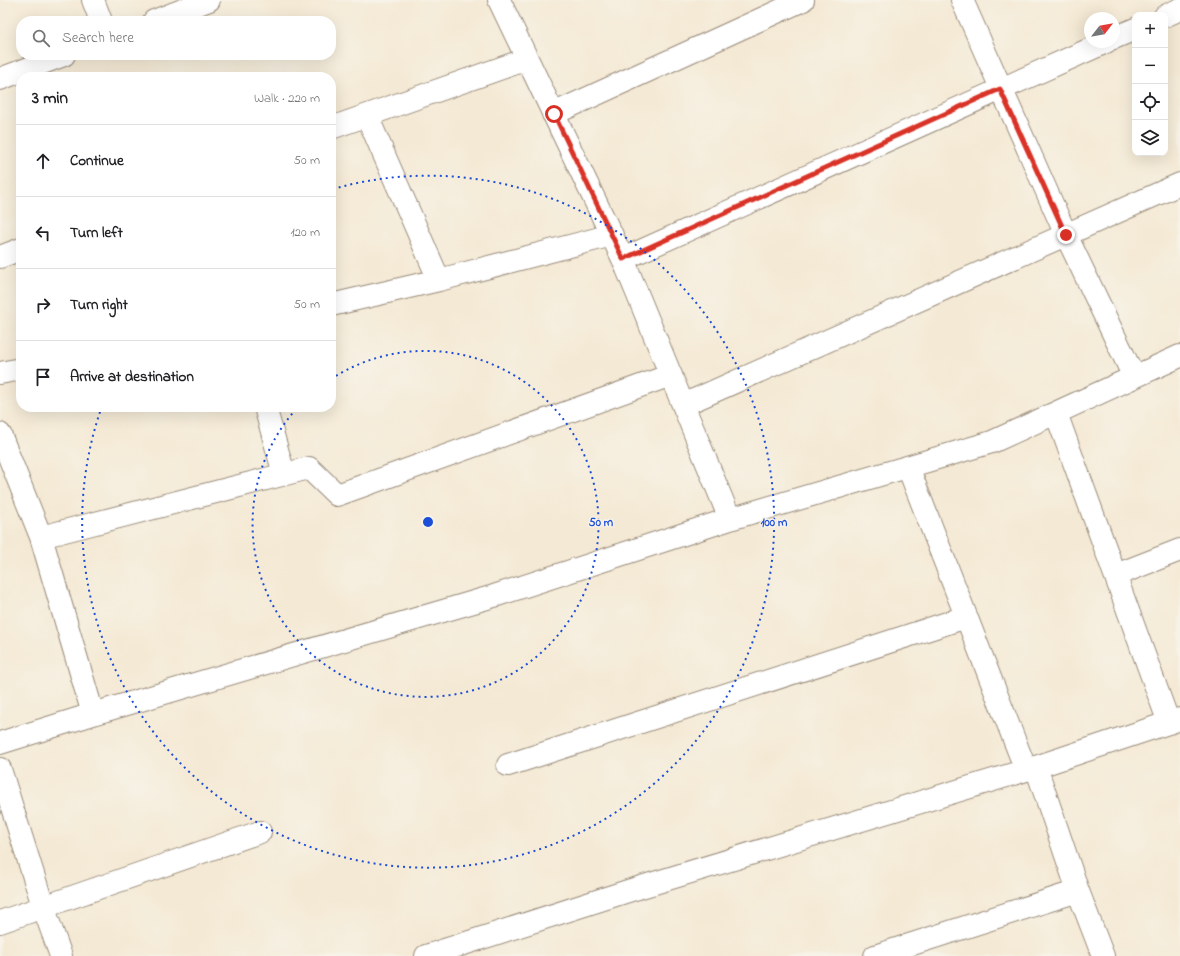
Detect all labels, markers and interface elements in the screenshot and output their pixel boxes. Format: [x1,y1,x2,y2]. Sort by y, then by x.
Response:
north arrow [1084,12,1120,48]
map controls [1132,12,1168,156]
button: + [1132,12,1168,48]
search box [16,16,336,60]
icon: search [30,27,52,49]
text: Search here [62,27,134,49]
button: − [1132,48,1168,84]
button: locate [1132,84,1168,120]
text: 3 min [32,86,68,111]
text: Walk · 220 m [254,89,320,108]
route start [545,105,563,123]
button: layers [1132,120,1168,156]
icon: ahead [32,150,54,172]
text: Continue [70,150,124,172]
text: 50 m [294,151,320,170]
icon: left [32,222,54,244]
text: Turn left [70,222,123,244]
text: 120 m [290,223,320,242]
route end [1057,226,1075,244]
icon: right [32,294,54,316]
text: Turn right [70,294,128,316]
text: 50 m [294,295,320,314]
icon: arrive [32,366,54,388]
text: Arrive at destination [70,366,194,388]
text: 50 m [589,514,614,532]
text: 100 m [761,514,788,532]
centre of rings [421,515,435,529]

